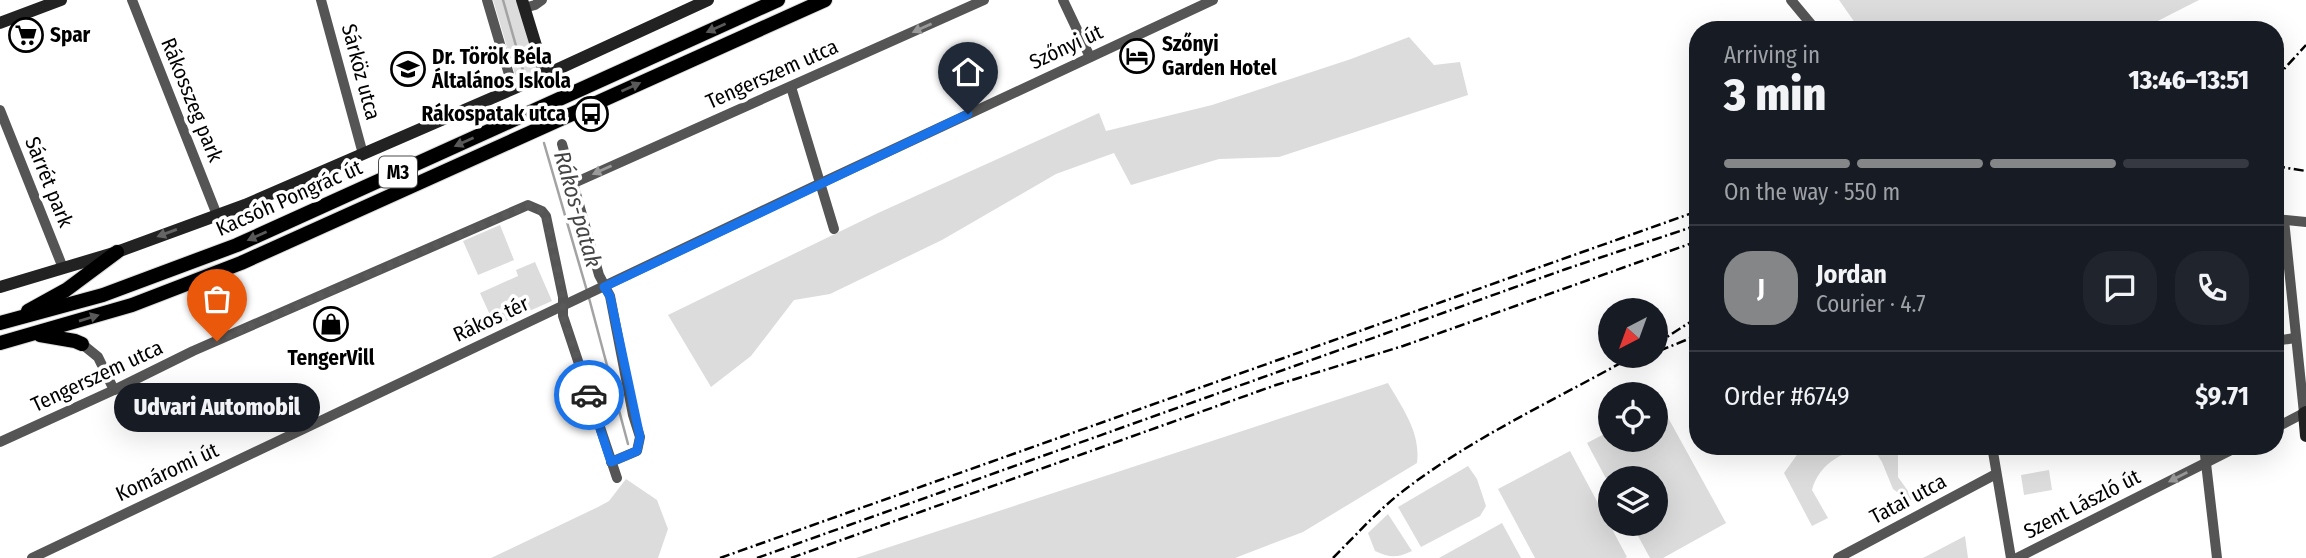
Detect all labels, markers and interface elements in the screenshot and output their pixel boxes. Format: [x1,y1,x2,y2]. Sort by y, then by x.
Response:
supermarket icon: Spar [7,16,45,54]
street label: Szőnyi út [1025,19,1107,75]
street label: Sárköz utca [336,21,386,123]
place label: Spar [50,22,91,48]
one-way arrow [706,22,726,34]
one-way arrow [912,22,932,34]
place label: Szőnyi Garden Hotel [1162,31,1277,81]
street label: Tengerszem utca [702,33,842,115]
street label: Rákosszeg park [155,34,229,166]
hotel icon: Szőnyi Garden Hotel [1118,37,1156,75]
text: Arriving in [1724,41,1820,69]
pin [938,42,998,114]
place label: Dr. Török Béla Általános Iskola [431,44,571,94]
school or university icon: Dr. Török Béla Általános Iskola [389,50,427,88]
icon: home [949,53,987,91]
text: 13:46–13:51 [2129,65,2249,96]
text: 3 min [1724,67,1826,122]
one-way arrow [621,81,642,92]
bus stop icon: Rákospatak utca [572,95,610,133]
place label: Rákospatak utca [421,101,566,127]
street label: Sárrét park [19,133,79,231]
one-way arrow [454,136,474,148]
water label: Rákos-patak [548,148,608,270]
street label: Kacsóh Pongrác út [212,154,366,242]
road number: M3 [379,156,417,188]
one-way arrow [592,164,612,176]
text: On the way · 550 m [1724,178,1900,206]
one-way arrow [157,228,178,239]
one-way arrow [247,230,267,242]
button: chat [2083,251,2157,325]
button: phone [2175,251,2249,325]
text: Jordan [1816,259,1887,290]
pin [187,269,247,341]
text: J [1757,273,1765,304]
icon: bag [198,280,236,318]
street label: Rákos tér [449,290,534,348]
text: Courier · 4.7 [1816,290,1926,318]
north arrow [1598,298,1668,368]
map controls [1598,298,1668,536]
shop icon: TengerVill [312,305,350,343]
one-way arrow [79,312,100,323]
street label: Tengerszem utca [27,334,167,418]
place label: TengerVill [287,345,375,371]
courier [554,360,624,430]
icon: car [570,376,608,414]
text: Order #6749 [1724,381,1850,412]
text: $9.71 [2195,381,2249,412]
button: locate [1598,382,1668,452]
callout: Udvari Automobil [114,383,320,432]
text: Udvari Automobil [134,393,300,421]
street label: Komáromi út [112,437,223,507]
street label: Szent László út [2019,463,2145,545]
button: layers [1598,466,1668,536]
street label: Tatai utca [1865,468,1951,530]
one-way arrow [2168,472,2188,483]

